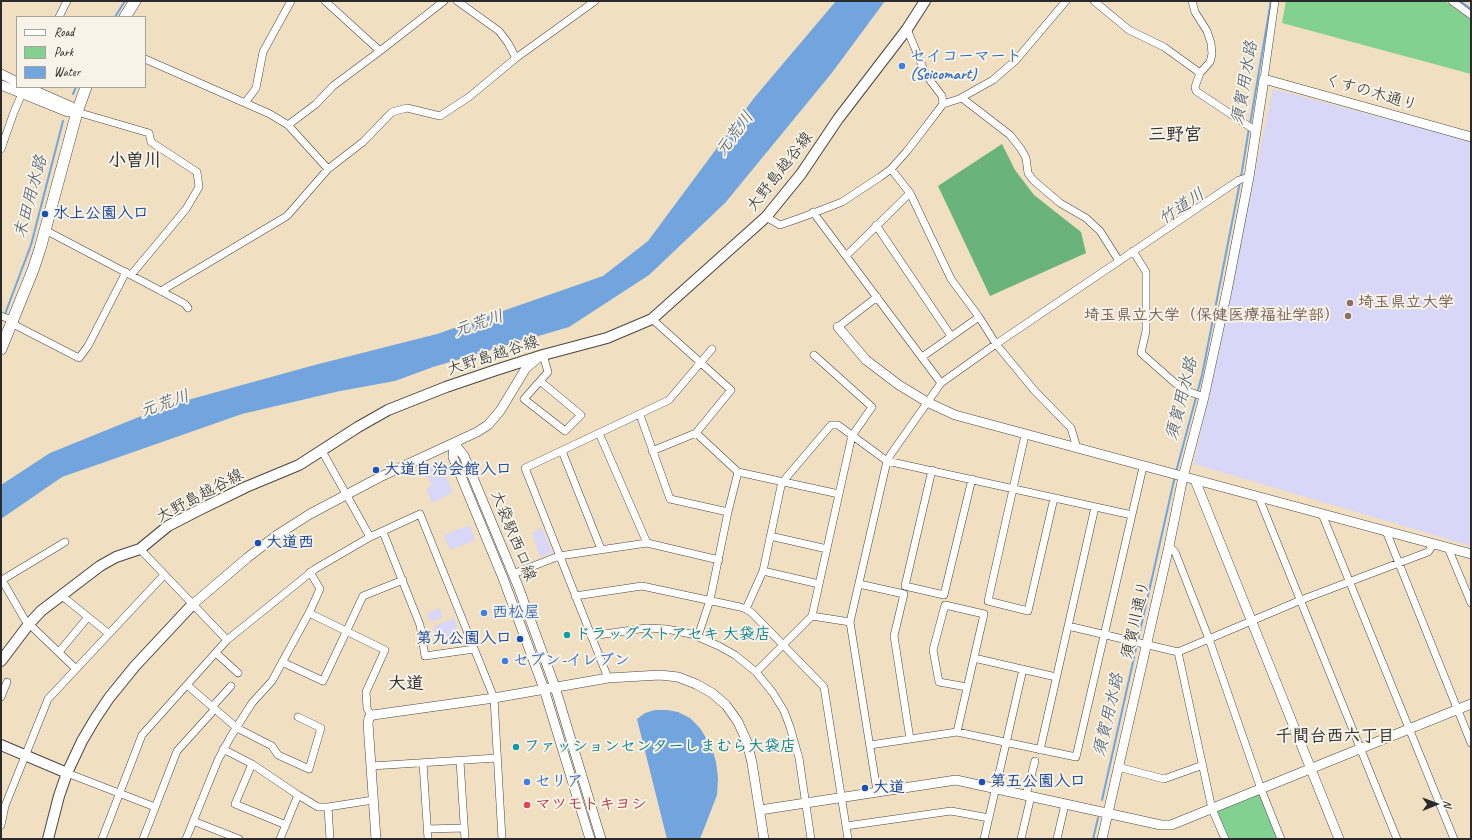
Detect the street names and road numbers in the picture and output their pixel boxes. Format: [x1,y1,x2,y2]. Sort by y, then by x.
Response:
street label: くすの木通り [1322,71,1420,115]
street label: 大野島越谷線 [743,128,817,216]
street label: 大野島越谷線 [444,332,542,380]
street label: 大野島越谷線 [153,465,247,527]
street label: 大袋駅西口線 [486,488,540,584]
street label: 須賀川通り [1118,579,1154,661]

